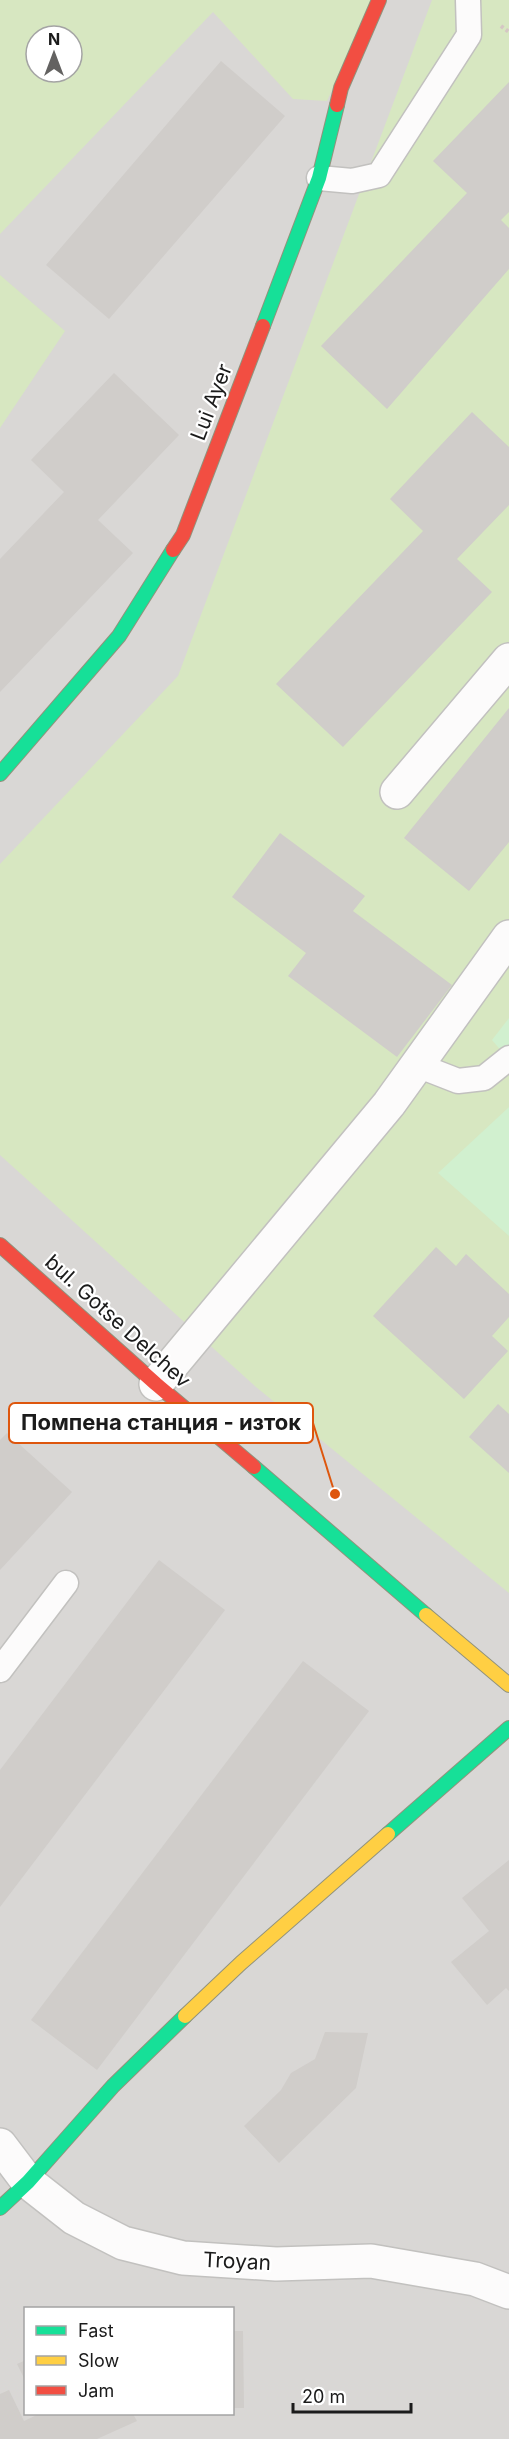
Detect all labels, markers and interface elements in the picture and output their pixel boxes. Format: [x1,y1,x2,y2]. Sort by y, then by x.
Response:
north arrow [24,24,84,84]
text: N [48,29,60,49]
street label: Lui Ayer [185,360,237,444]
street label: bul. Gotse Delchev [40,1249,196,1393]
callout: Помпена станция - изток [9,1403,313,1443]
text: Помпена станция - изток [21,1409,301,1435]
street label: Troyan [202,2247,272,2275]
legend [24,2307,234,2415]
text: Fast [78,2320,114,2341]
text: Slow [78,2350,119,2371]
scale bar [293,2376,412,2414]
text: Jam [78,2380,114,2401]
text: 20 m [302,2386,345,2407]

